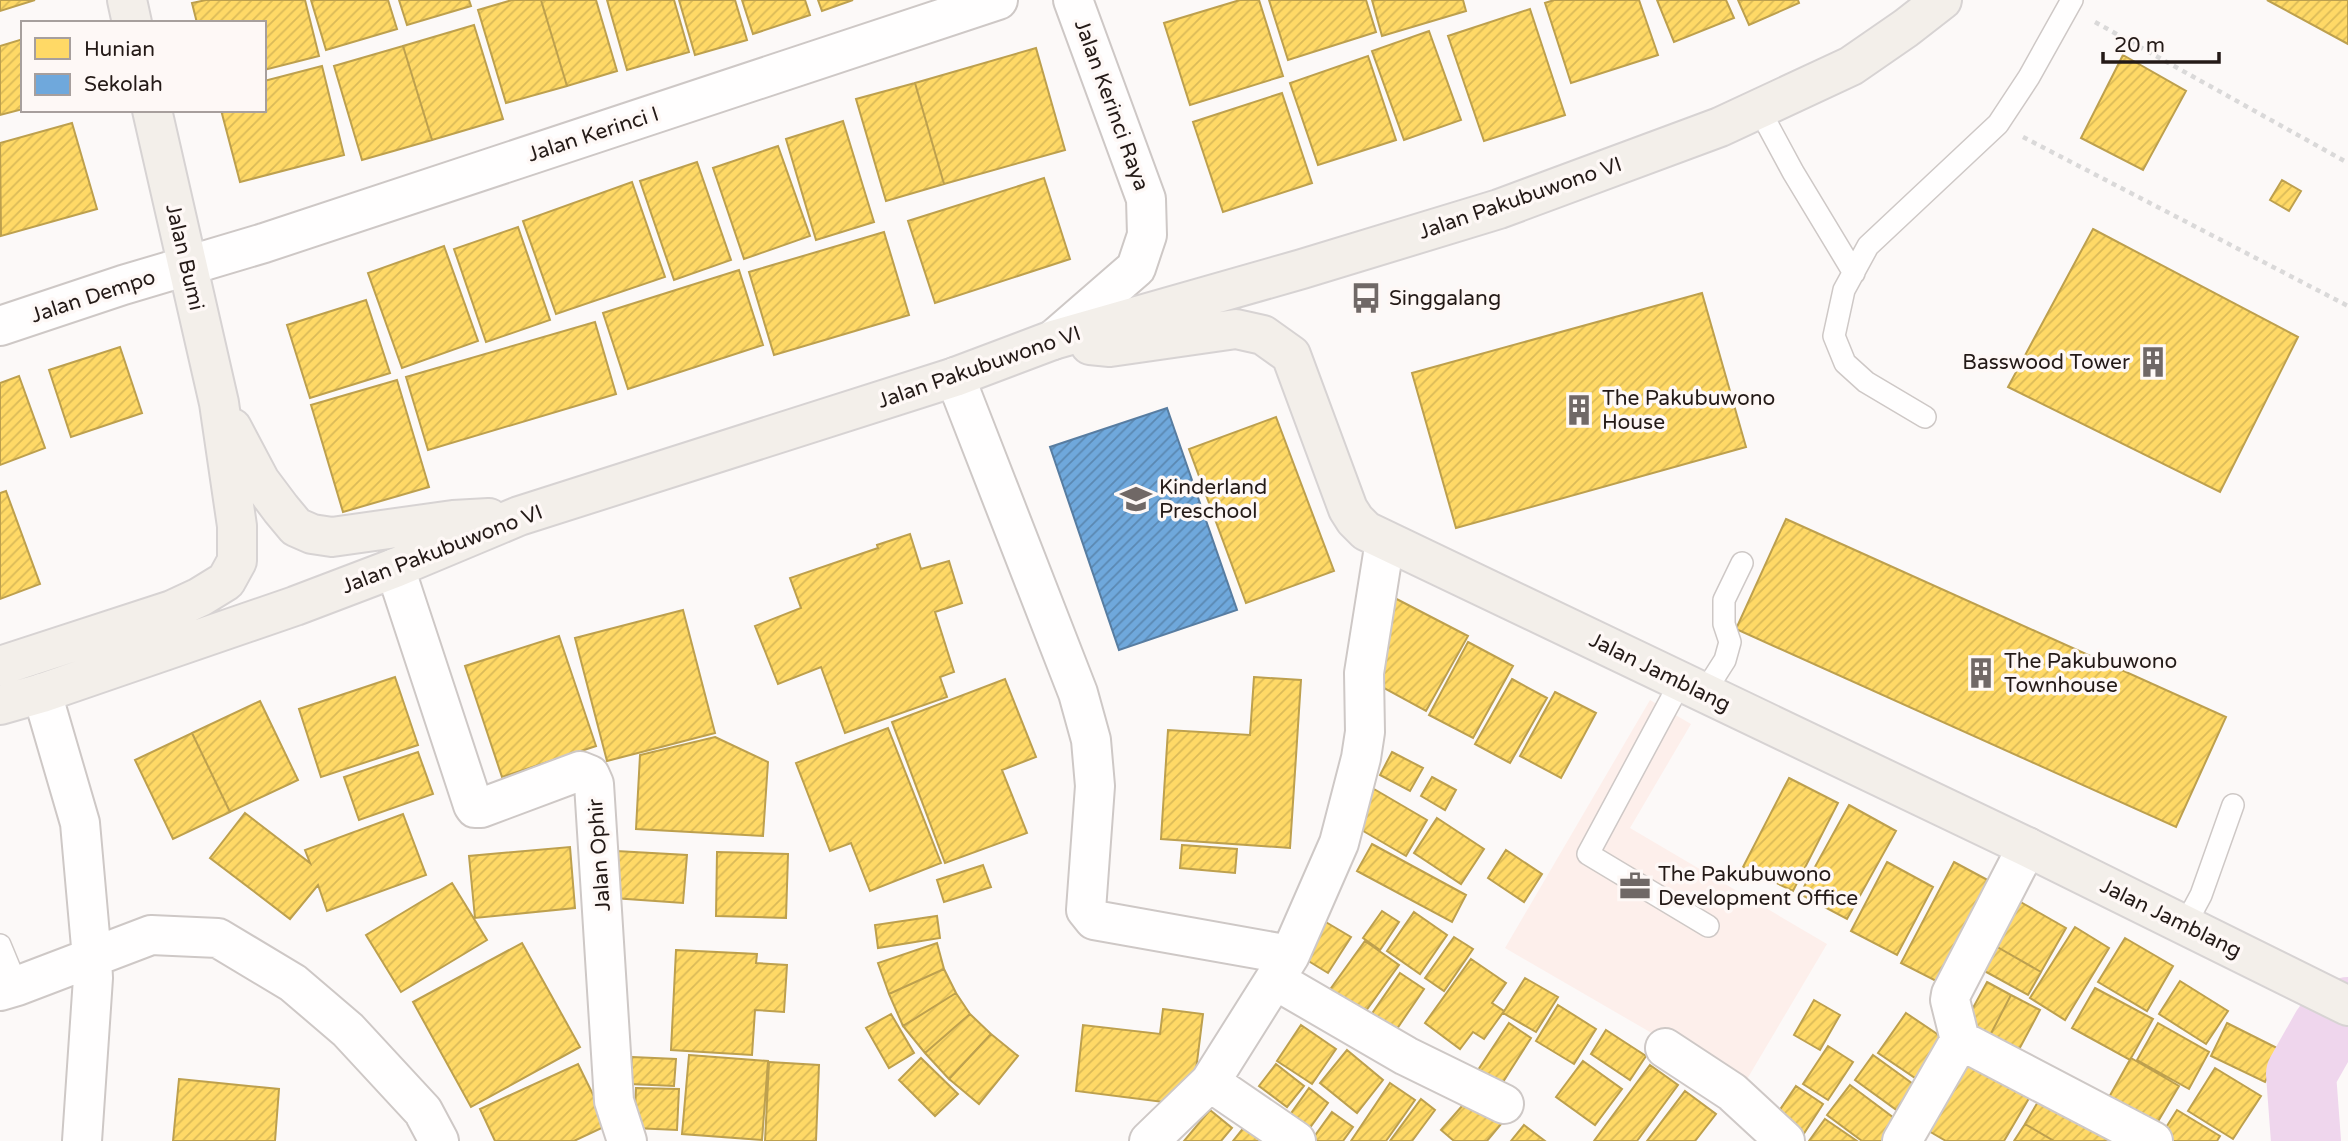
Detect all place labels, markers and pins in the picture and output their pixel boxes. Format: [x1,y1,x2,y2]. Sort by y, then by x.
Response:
bus stop icon: Singgalang [1349,281,1383,315]
place label: Singgalang [1389,286,1501,311]
building icon: Basswood Tower [2136,345,2170,379]
place label: Basswood Tower [1962,350,2130,375]
place label: The Pakubuwono House [1602,386,1775,435]
building icon: The Pakubuwono House [1562,393,1596,427]
place label: Kinderland Preschool [1159,475,1267,524]
school or university icon: Kinderland Preschool [1119,482,1153,516]
place label: The Pakubuwono Townhouse [2004,649,2177,698]
building icon: The Pakubuwono Townhouse [1964,656,1998,690]
place label: The Pakubuwono Development Office [1658,862,1858,911]
office icon: The Pakubuwono Development Office [1618,869,1652,903]

